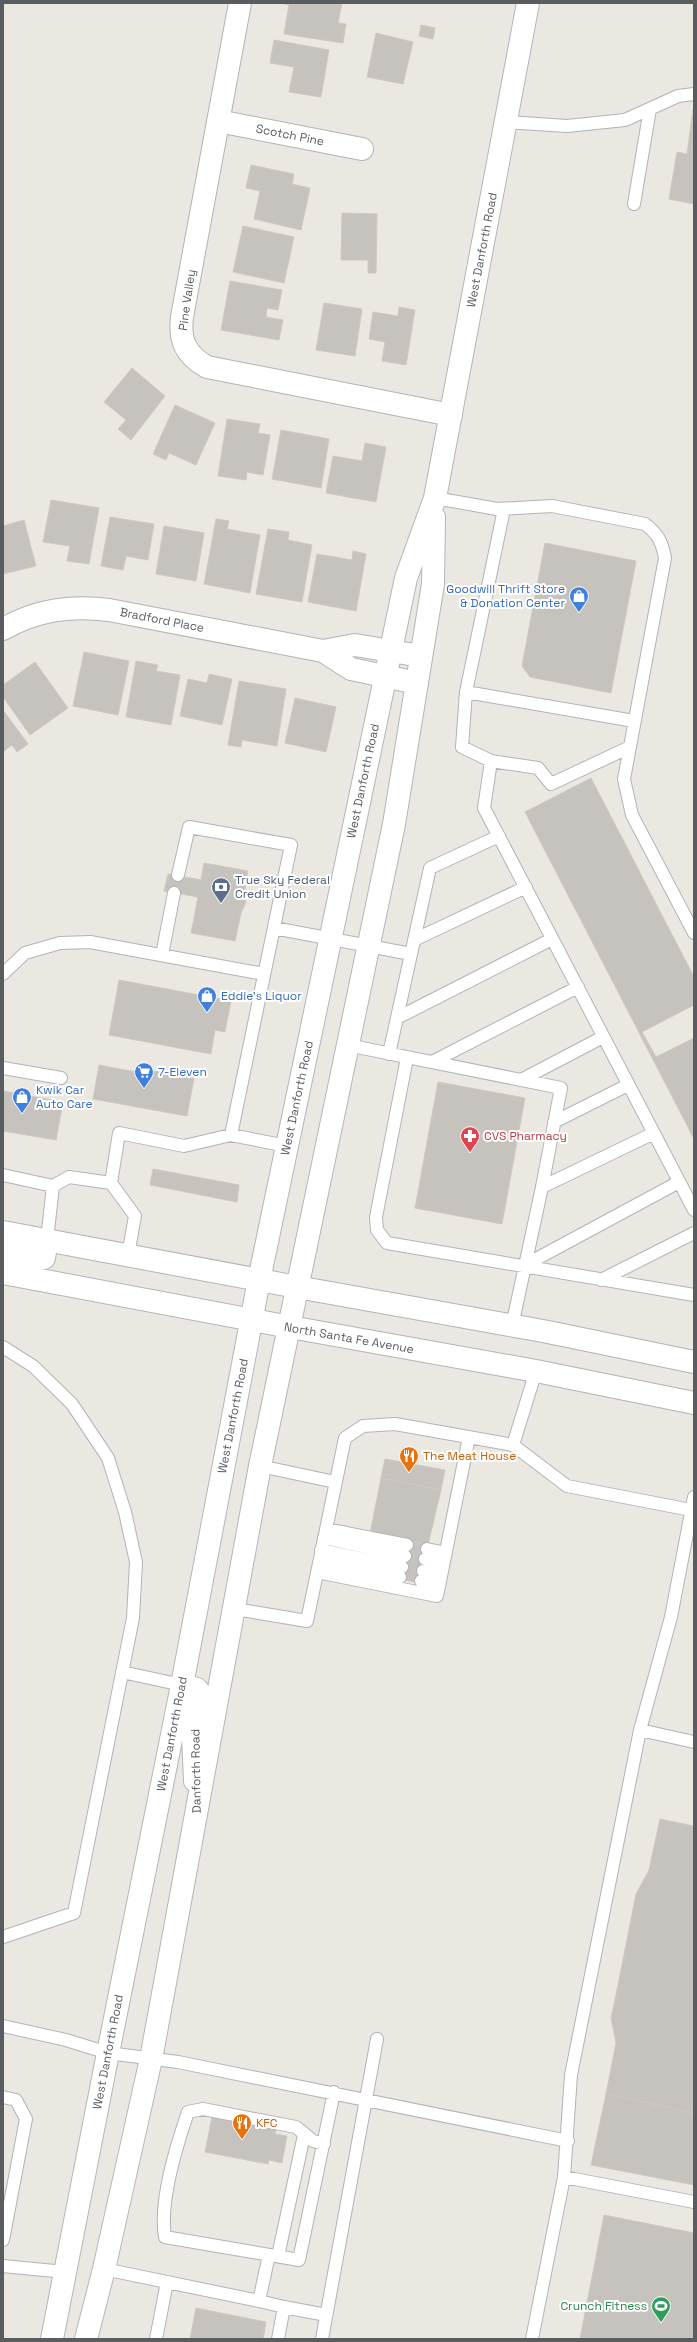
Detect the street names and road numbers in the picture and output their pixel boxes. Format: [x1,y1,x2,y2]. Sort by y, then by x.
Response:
street label: Scotch Pine [254,121,326,149]
street label: West Danforth Road [463,191,501,309]
street label: Pine Valley [175,268,199,332]
street label: Bradford Place [119,604,205,636]
street label: West Danforth Road [343,722,383,840]
street label: West Danforth Road [277,1039,317,1157]
street label: North Santa Fe Avenue [283,1319,415,1357]
street label: West Danforth Road [214,1357,252,1475]
street label: West Danforth Road [153,1675,191,1793]
street label: Danforth Road [187,1729,205,1813]
street label: West Danforth Road [89,1993,127,2111]

